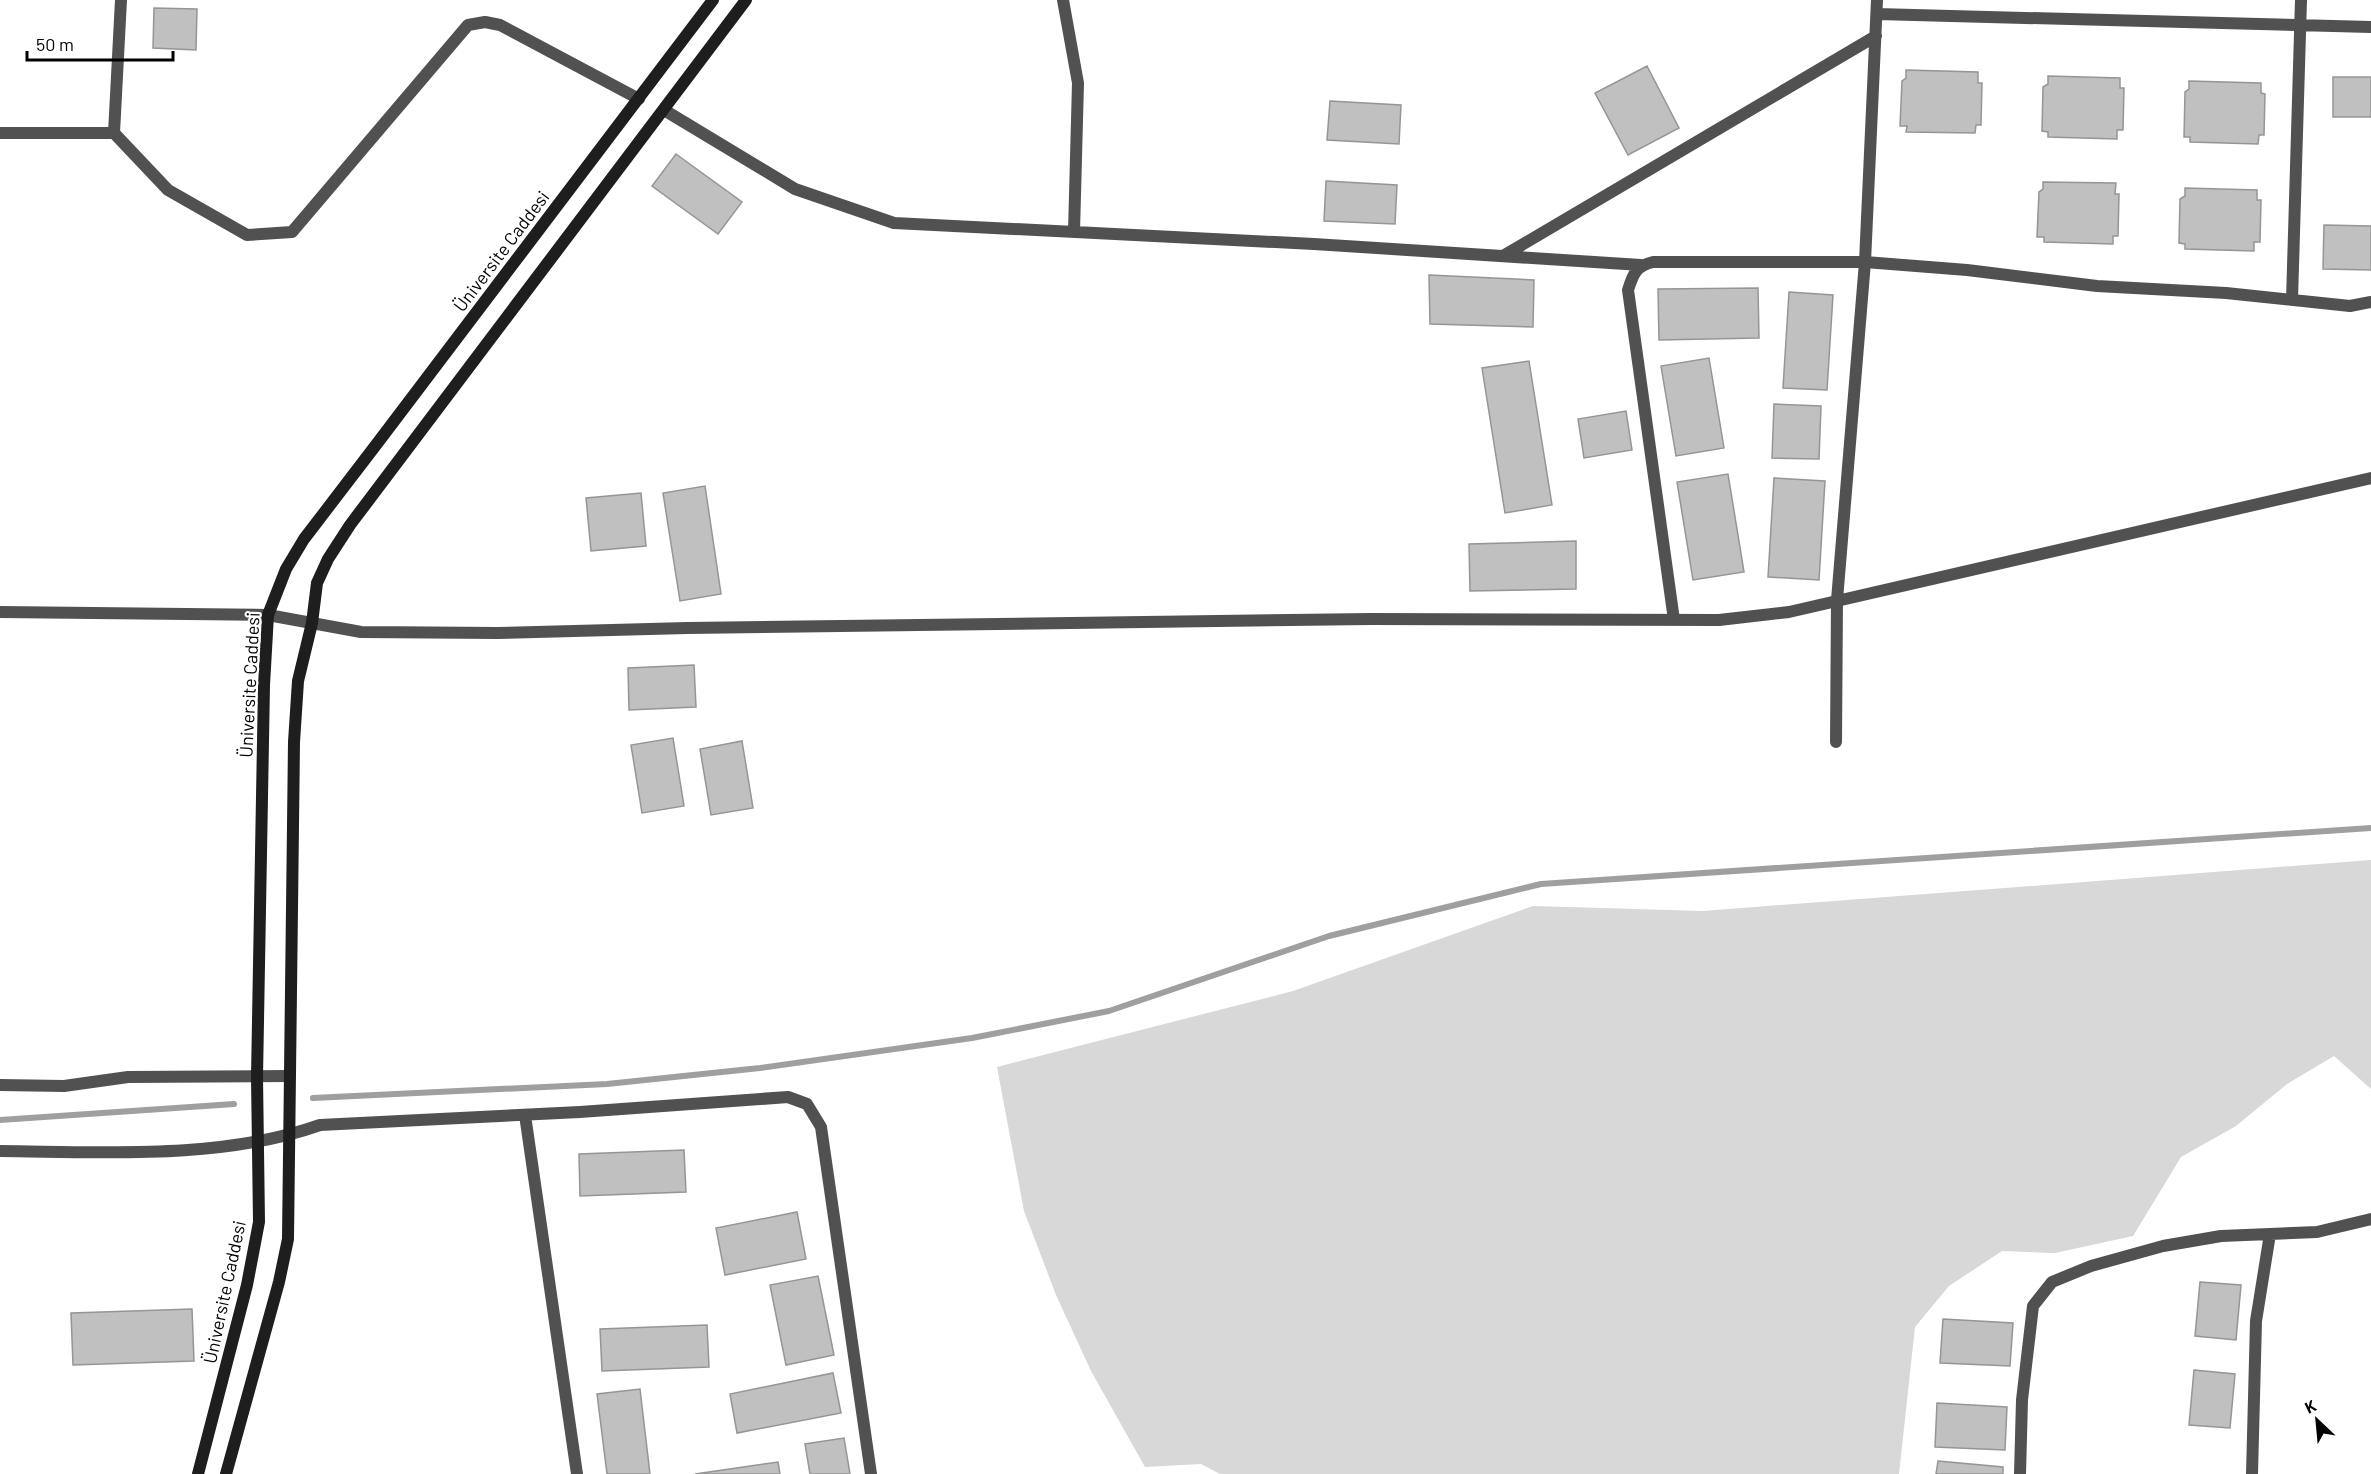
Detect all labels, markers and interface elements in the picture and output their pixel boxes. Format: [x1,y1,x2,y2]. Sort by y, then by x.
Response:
scale bar [27,24,172,62]
text: 50 m [36,33,74,55]
street label: Üniversite Caddesi [448,186,554,316]
street label: Üniversite Caddesi [234,612,264,758]
street label: Üniversite Caddesi [198,1219,250,1365]
north arrow [2287,1390,2347,1450]
text: K [2302,1395,2319,1417]

